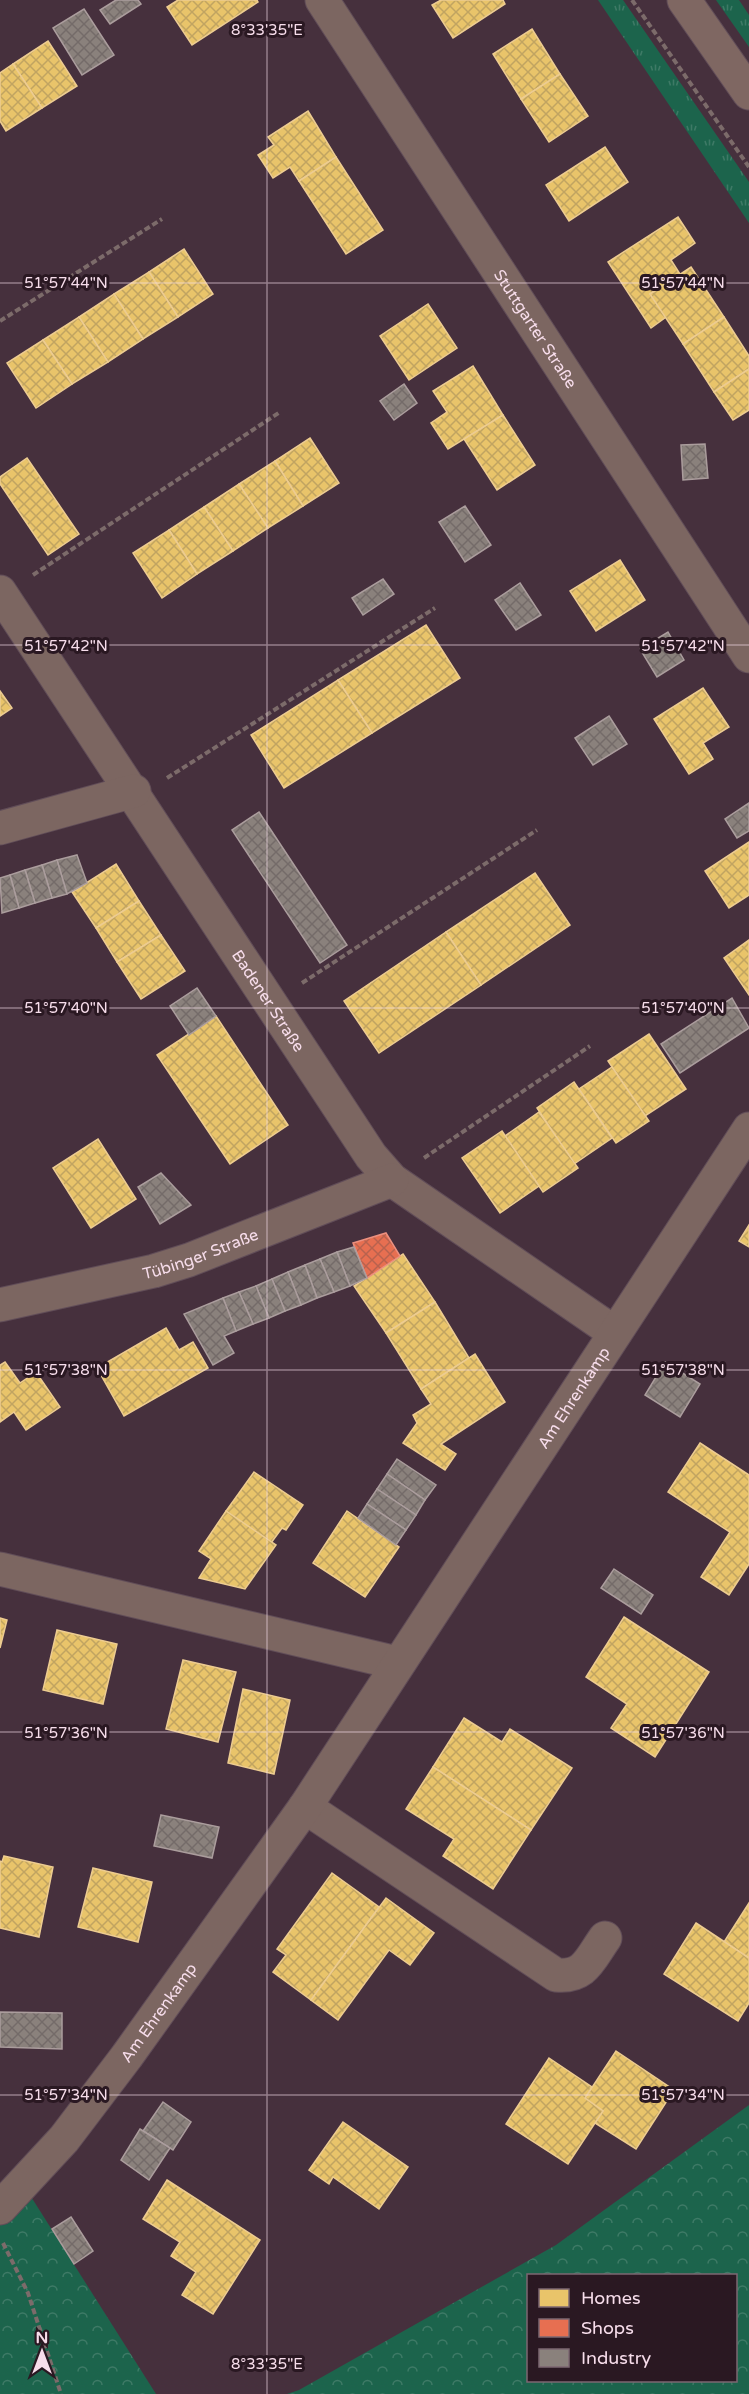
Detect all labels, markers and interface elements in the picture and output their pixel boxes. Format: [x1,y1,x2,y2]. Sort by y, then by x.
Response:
text: 8°33'35"E [231,21,303,39]
street label: Stuttgarter Straße [489,266,581,392]
text: 51°57'44"N [24,274,108,292]
text: 51°57'44"N [641,274,725,292]
text: 51°57'42"N [24,637,108,655]
text: 51°57'42"N [641,637,725,655]
street label: Badener Straße [227,946,309,1056]
text: 51°57'40"N [24,999,108,1017]
text: 51°57'40"N [641,999,725,1017]
street label: Tübinger Straße [141,1225,261,1284]
street label: Am Ehrenkamp [533,1343,615,1453]
text: 51°57'38"N [24,1361,108,1379]
text: 51°57'38"N [641,1361,725,1379]
text: 51°57'36"N [24,1724,108,1742]
text: 51°57'36"N [641,1724,725,1742]
street label: Am Ehrenkamp [117,1959,201,2067]
text: 51°57'34"N [24,2086,108,2104]
text: 51°57'34"N [641,2086,725,2104]
legend [527,2274,737,2382]
text: Homes [581,2287,641,2309]
text: Shops [581,2317,634,2339]
north arrow [12,2322,72,2382]
text: N [36,2328,48,2348]
text: Industry [581,2347,652,2369]
text: 8°33'35"E [231,2355,303,2373]

